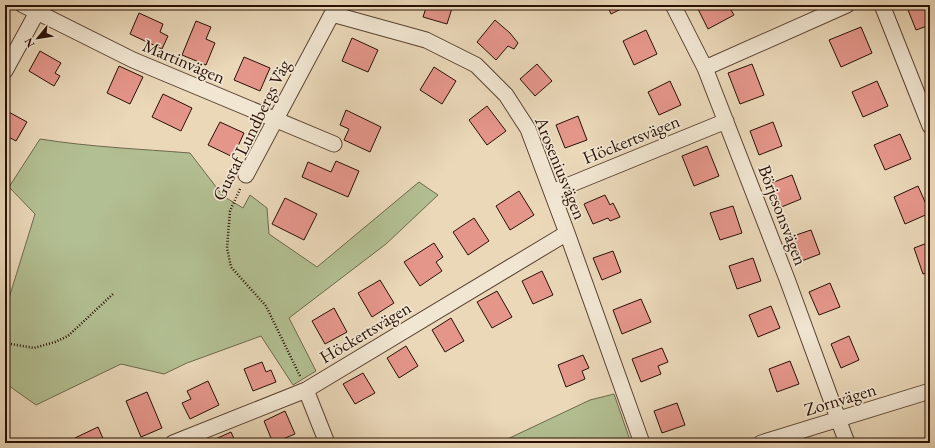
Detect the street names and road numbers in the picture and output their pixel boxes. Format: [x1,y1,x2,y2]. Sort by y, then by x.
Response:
street label: Martinvägen [139,33,229,89]
street label: Gustaf Lundbergs Väg [207,56,295,204]
street label: Höckertsvägen [579,109,683,169]
street label: Aroseniusvägen [530,112,592,223]
street label: Börjesonsvägen [753,162,813,269]
street label: Höckertsvägen [315,295,415,368]
street label: Zornvägen [801,377,879,421]

